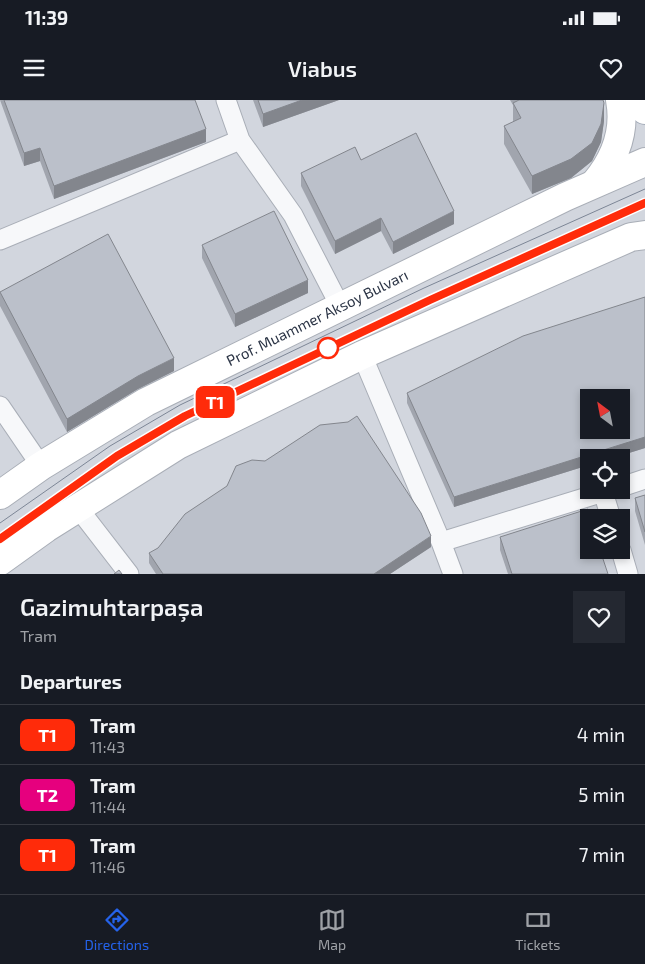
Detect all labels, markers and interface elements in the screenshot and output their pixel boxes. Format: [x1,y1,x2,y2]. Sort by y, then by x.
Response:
text: 11:39 [25,6,68,29]
icon: menu [20,54,48,82]
icon: heart [597,54,625,82]
text: Viabus [288,55,357,81]
street label: Prof. Muammer Aksoy Bulvarı [223,265,411,369]
unlabelled marker [317,337,339,359]
line badge: T1 [192,386,238,418]
north arrow [580,389,630,439]
map controls [580,389,630,559]
text: T1 [206,391,224,413]
button: locate [580,449,630,499]
button: layers [580,509,630,559]
button: heart [573,591,625,643]
text: Gazimuhtarpaşa [20,592,204,621]
text: Tram [20,626,57,645]
text: Departures [20,670,122,693]
text: Tram [90,714,136,737]
text: 4 min [577,723,625,746]
text: T1 [38,724,57,746]
text: 11:43 [90,737,125,756]
text: Tram [90,774,136,797]
text: 5 min [578,783,625,806]
text: T2 [37,784,58,806]
text: 11:44 [90,797,126,816]
text: Tram [90,834,136,857]
text: 7 min [579,843,625,866]
text: T1 [38,844,57,866]
text: 11:46 [90,857,126,876]
tab: Directions [84,906,149,953]
tab: Map [318,906,346,953]
tab: Tickets [515,906,560,953]

